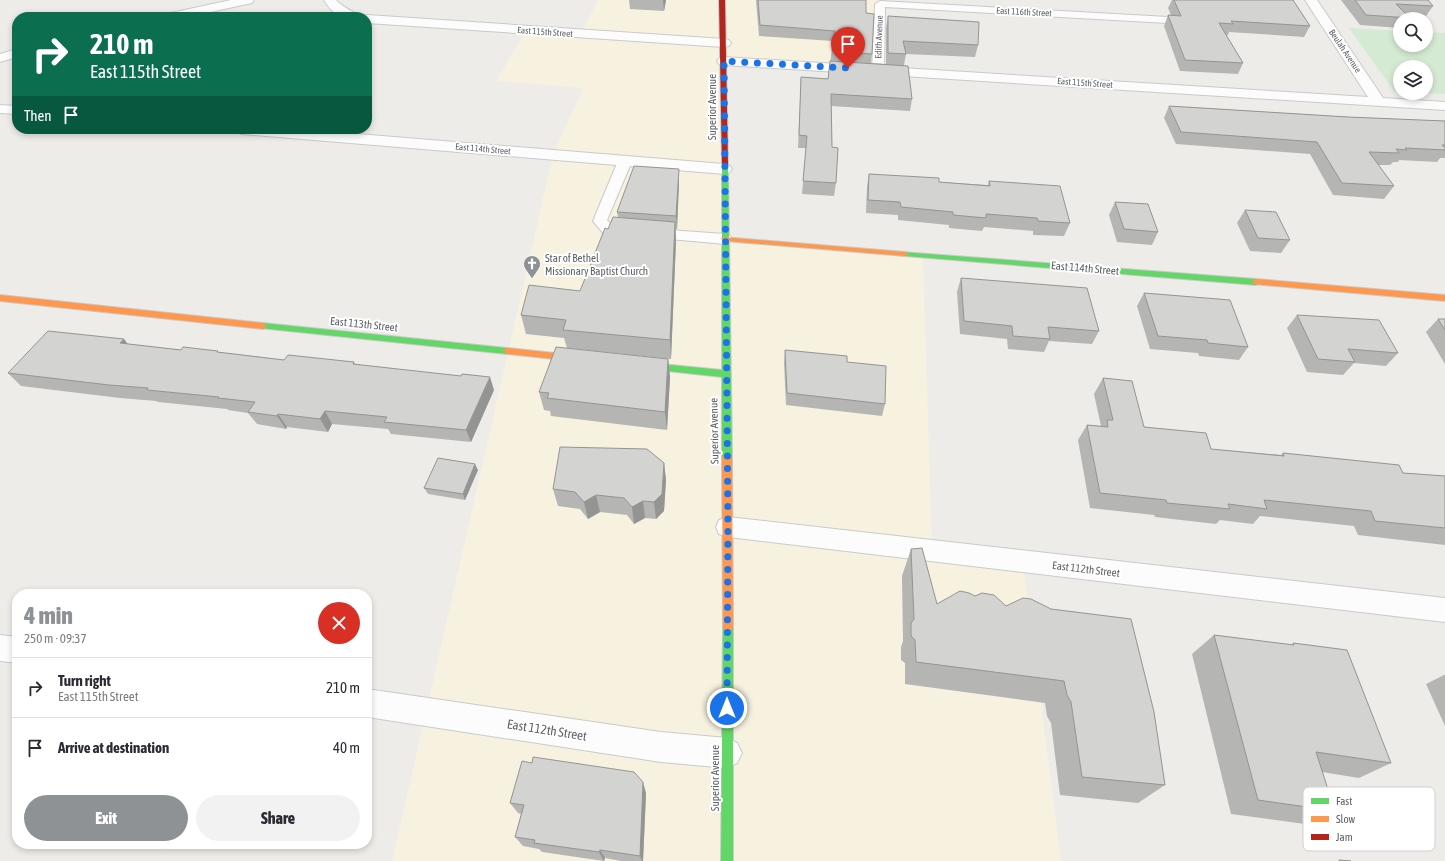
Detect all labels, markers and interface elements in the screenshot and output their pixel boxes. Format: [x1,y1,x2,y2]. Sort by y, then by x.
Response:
street label: East 116th Street [996,6,1052,18]
map controls [1393,12,1433,100]
button: search [1393,12,1433,52]
street label: Edith Avenue [873,15,885,59]
street label: East 115th Street [517,25,574,39]
pin [831,27,865,68]
icon: right [24,28,76,80]
text: 210 m [90,28,153,60]
street label: Beulah Avenue [1327,28,1363,74]
icon: arrive [837,33,859,55]
button: layers [1393,60,1433,100]
text: East 115th Street [90,61,201,82]
street label: Superior Avenue [706,74,718,140]
street label: East 115th Street [1057,76,1114,90]
icon: arrive [60,104,82,126]
text: Then [24,107,52,124]
street label: East 114th Street [455,142,512,156]
place label: Star of Bethel Missionary Baptist Church [545,252,648,277]
church icon: Star of Bethel Missionary Baptist Church [522,254,542,279]
street label: East 114th Street [1051,259,1119,277]
street label: East 113th Street [330,314,398,334]
street label: Superior Avenue [707,398,721,464]
street label: East 112th Street [1052,559,1120,579]
text: 4 min [24,602,73,629]
button: close [318,602,360,644]
text: 250 m · 09:37 [24,631,87,646]
text: Turn right [58,672,111,689]
icon: right [24,677,46,699]
text: 210 m [326,679,360,696]
position arrow [706,687,748,729]
text: East 115th Street [58,689,138,704]
street label: East 112th Street [506,716,588,744]
icon: arrive [24,737,46,759]
text: Arrive at destination [58,739,169,756]
text: 40 m [333,739,360,756]
street label: Superior Avenue [709,745,721,811]
legend [1303,787,1435,851]
button: Exit [24,795,188,841]
button: Share [196,795,360,841]
text: Fast [1336,795,1352,807]
text: Slow [1336,813,1355,825]
text: Jam [1336,831,1353,843]

